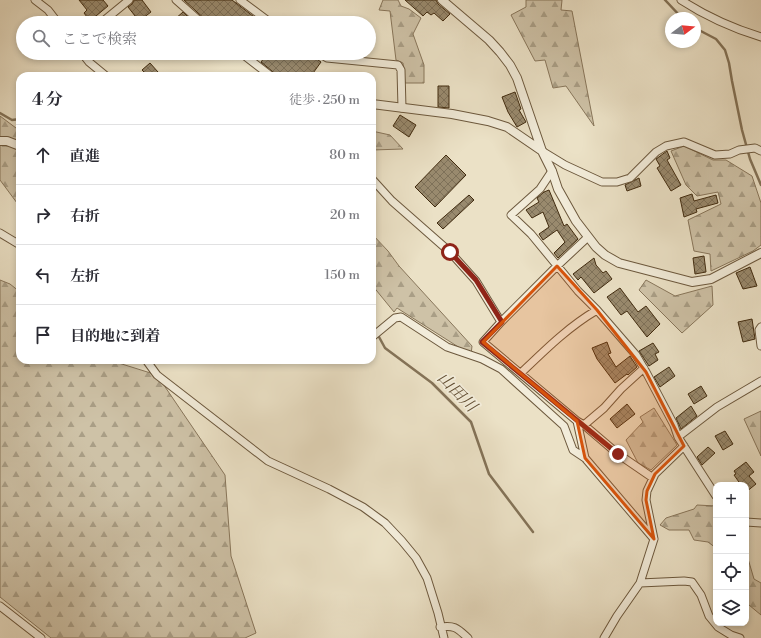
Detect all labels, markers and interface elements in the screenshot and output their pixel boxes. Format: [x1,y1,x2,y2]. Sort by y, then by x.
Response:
north arrow [665,12,701,48]
search box [16,16,376,60]
icon: search [30,27,52,49]
text: ここで検索 [62,30,137,49]
text: 4 分 [32,89,63,111]
text: 徒歩 · 250 m [289,92,360,108]
icon: ahead [32,144,54,166]
text: 直進 [70,147,100,166]
text: 80 m [329,147,360,163]
icon: right [32,204,54,226]
text: 右折 [70,207,100,226]
text: 20 m [330,207,360,223]
route start [441,243,459,261]
icon: left [32,264,54,286]
text: 左折 [70,267,100,286]
text: 150 m [325,267,360,283]
icon: arrive [32,324,54,346]
text: 目的地に到着 [70,327,160,346]
water label: 山田川 [433,368,482,417]
route end [609,445,627,463]
map controls [713,482,749,626]
button: + [713,482,749,518]
button: − [713,518,749,554]
button: locate [713,554,749,590]
button: layers [713,590,749,626]

